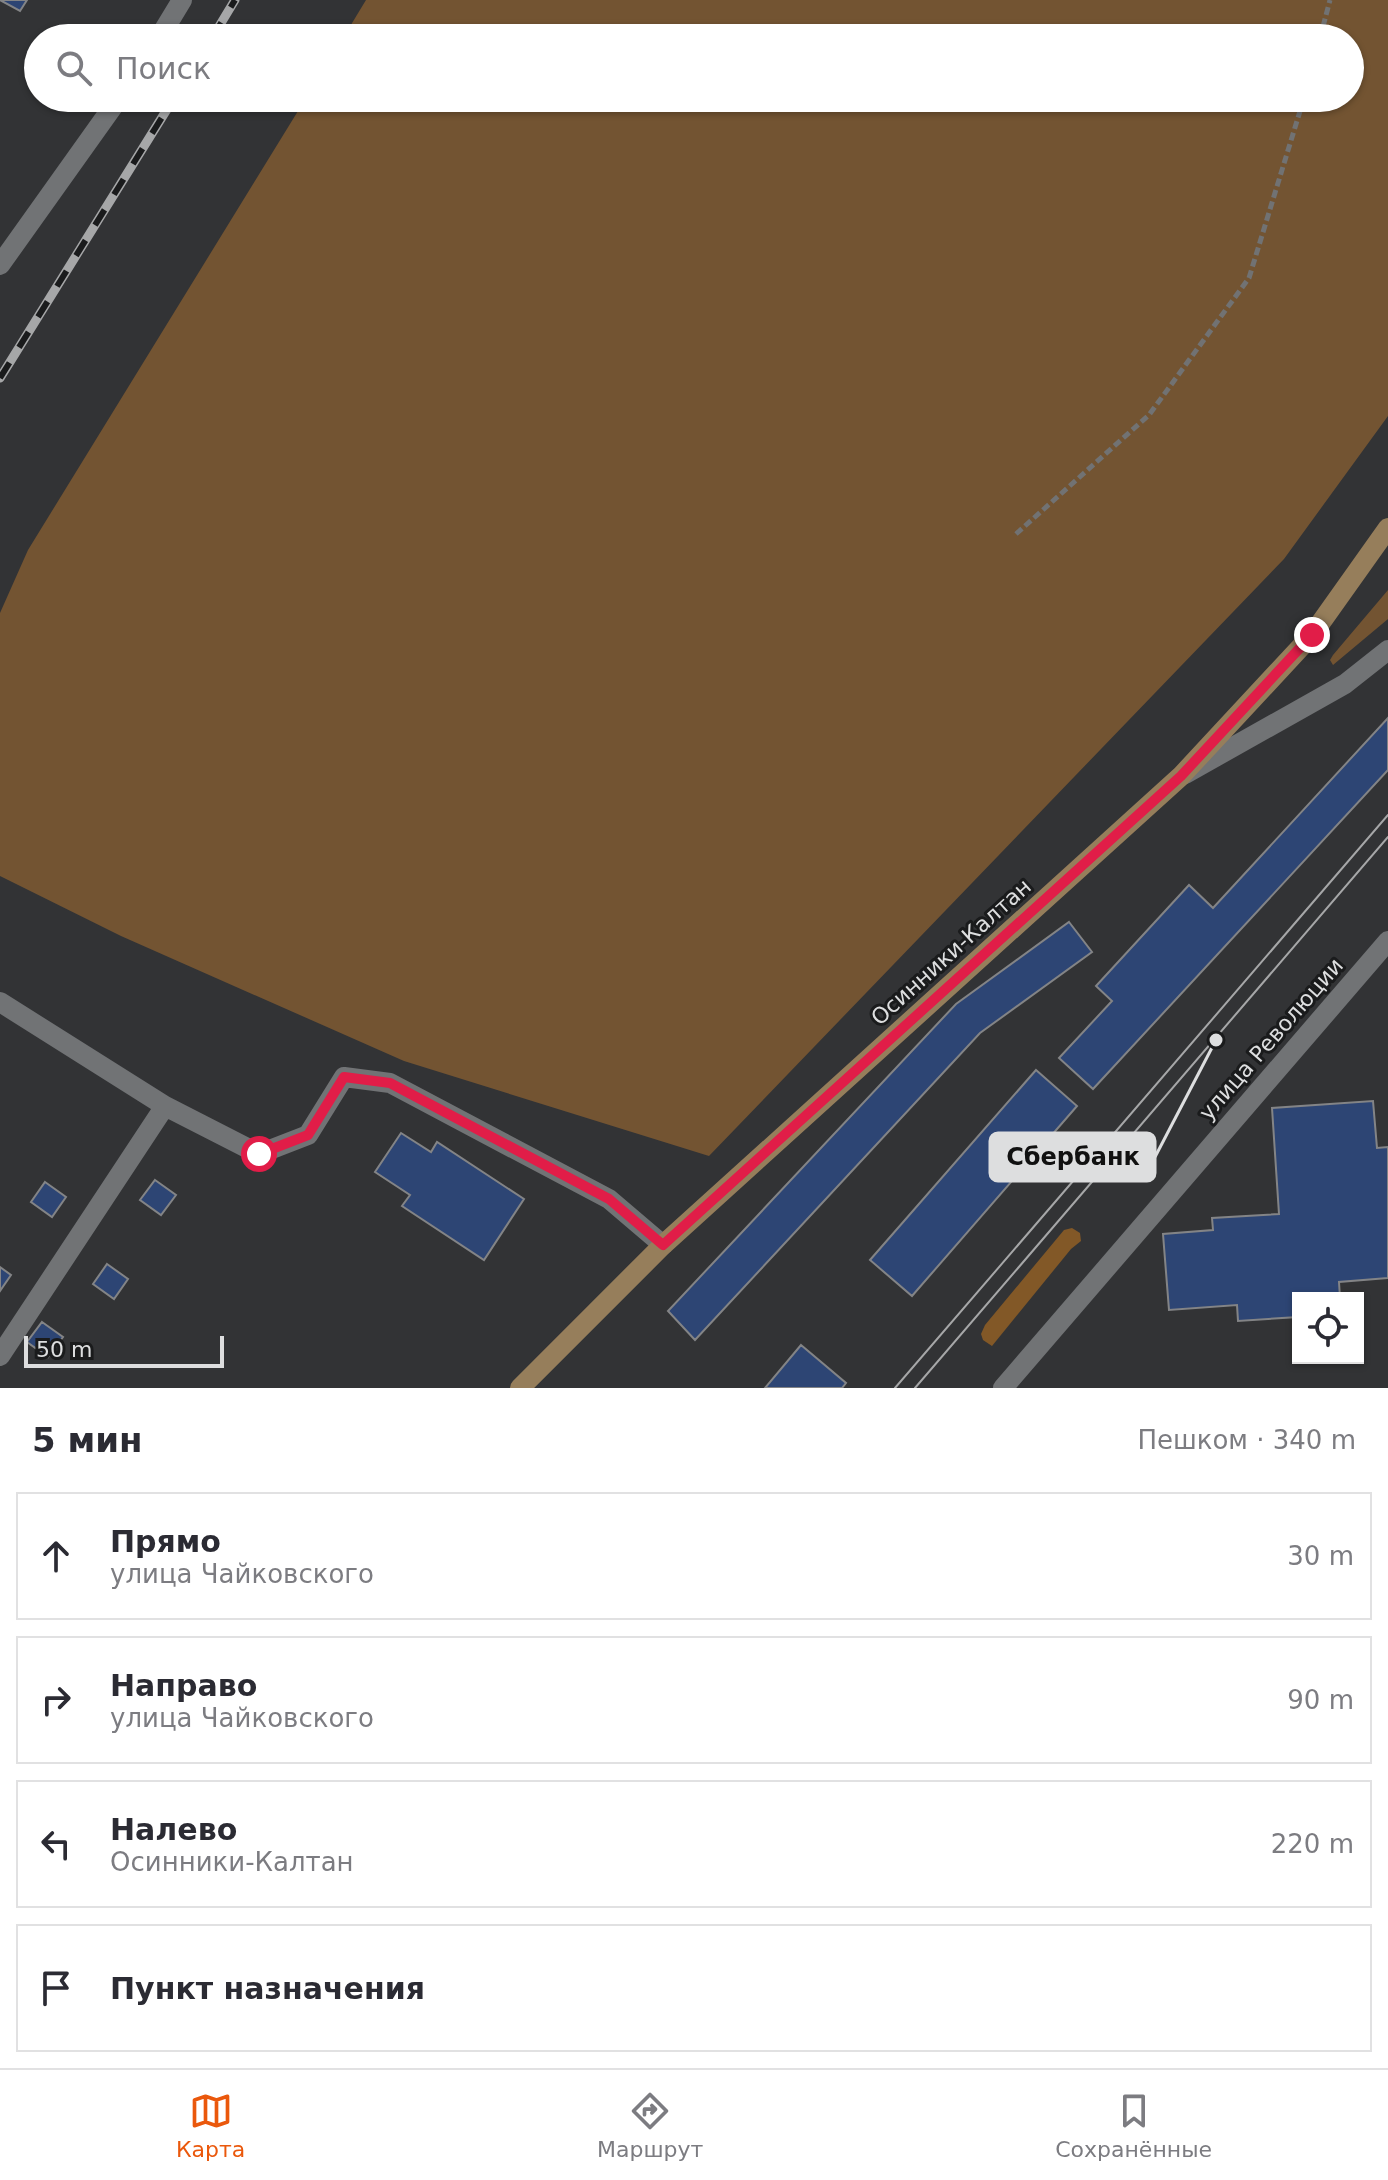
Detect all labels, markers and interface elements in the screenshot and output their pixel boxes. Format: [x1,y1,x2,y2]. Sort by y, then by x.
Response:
search box [24,24,1364,112]
icon: search [52,46,96,90]
text: Поиск [116,51,211,86]
route end [1294,617,1330,653]
street label: Осинники-Калтан [866,874,1036,1030]
street label: улица Революции [1194,953,1348,1125]
callout: Сбербанк [990,1133,1155,1181]
route start [241,1136,277,1172]
text: Сбербанк [1006,1143,1140,1171]
map controls [1292,1292,1364,1364]
button: locate [1292,1292,1364,1364]
scale bar [24,1332,224,1368]
text: 50 m [36,1337,92,1362]
text: 5 мин [32,1420,143,1460]
text: Пешком · 340 m [1137,1425,1356,1455]
text: Прямо [110,1524,221,1559]
icon: ahead [34,1534,78,1578]
text: 30 m [1287,1541,1354,1571]
text: улица Чайковского [110,1559,374,1589]
text: Направо [110,1668,257,1703]
icon: right [34,1678,78,1722]
text: 90 m [1287,1685,1354,1715]
text: улица Чайковского [110,1703,374,1733]
text: Налево [110,1812,237,1847]
icon: left [34,1822,78,1866]
text: 220 m [1271,1829,1354,1859]
text: Осинники-Калтан [110,1847,354,1877]
icon: arrive [34,1966,78,2010]
text: Пункт назначения [110,1971,425,2006]
tab: Карта [176,2089,245,2162]
tab: Маршрут [597,2089,703,2162]
tab: Сохранённые [1055,2089,1212,2162]

